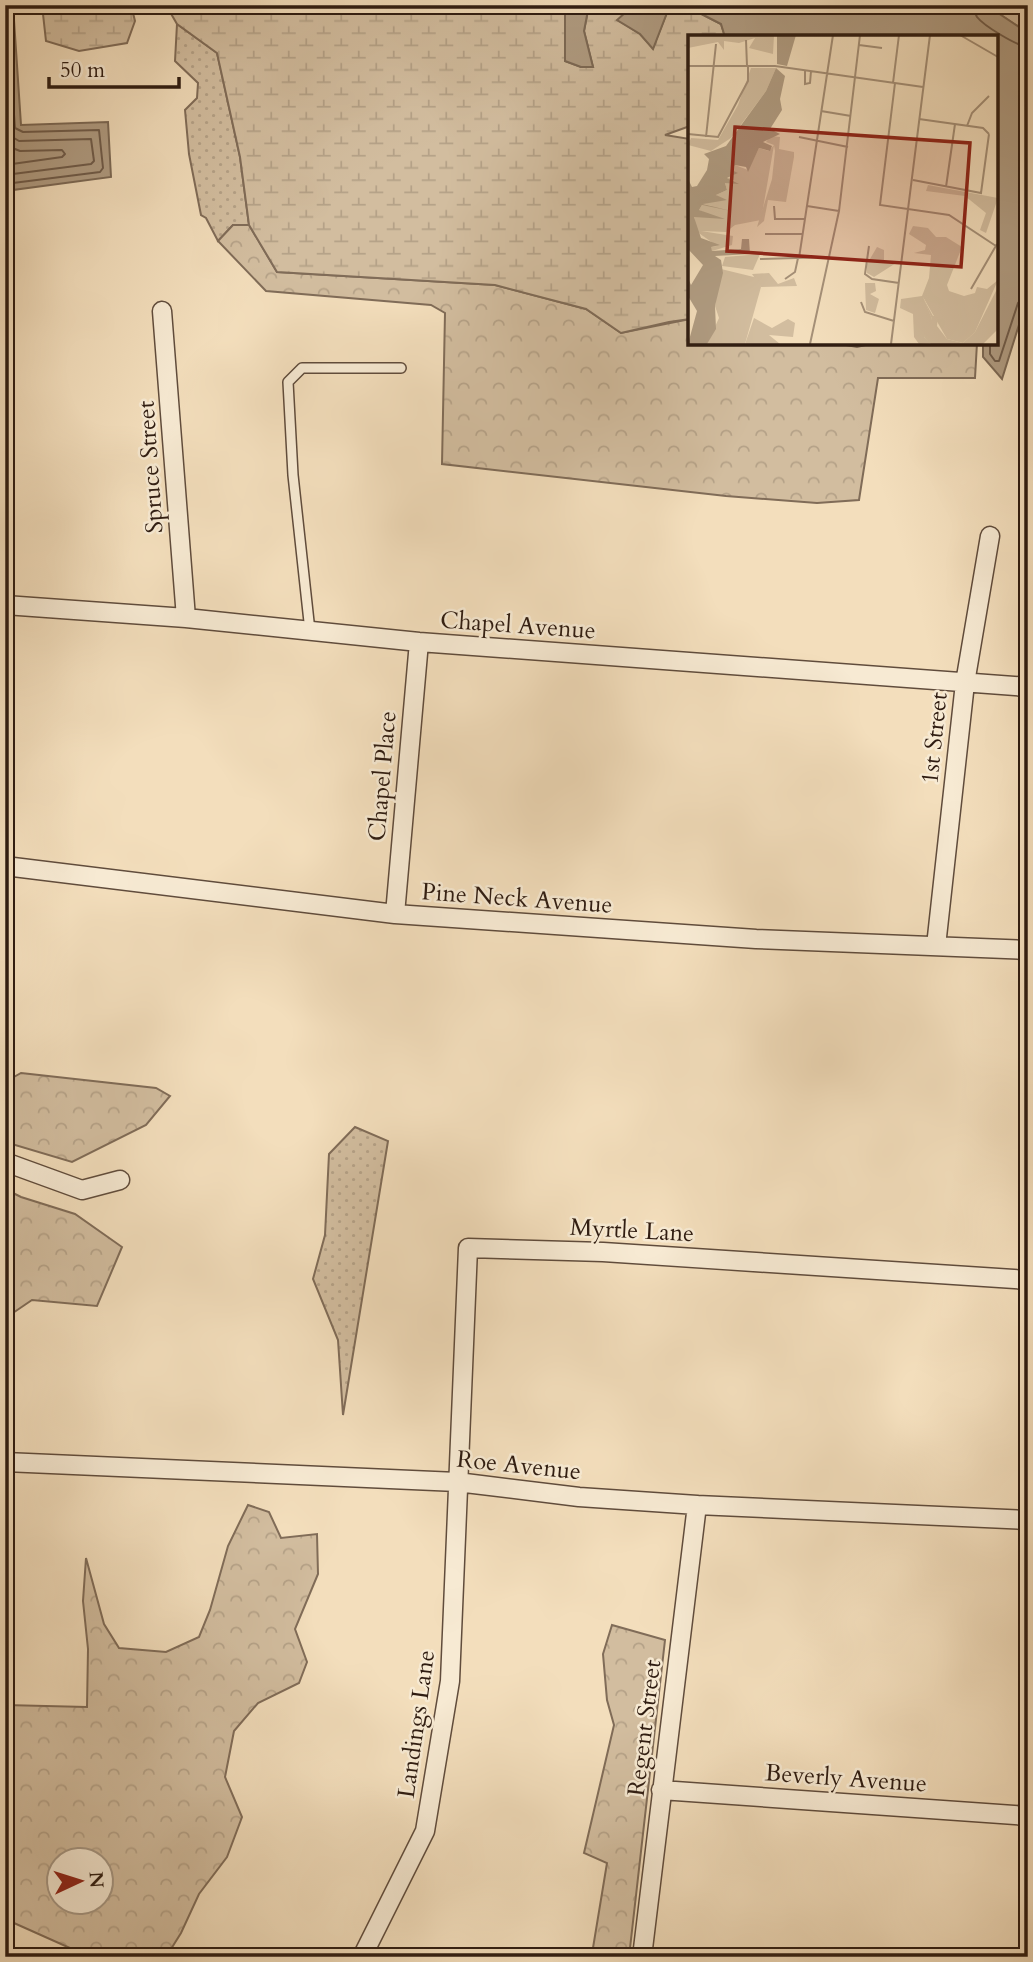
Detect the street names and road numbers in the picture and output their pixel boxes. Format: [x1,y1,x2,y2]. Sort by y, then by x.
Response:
street label: Spruce Street [129,399,172,534]
street label: Chapel Avenue [439,604,597,647]
street label: 1st Street [913,690,956,786]
street label: Chapel Place [360,710,405,843]
street label: Pine Neck Avenue [420,875,614,922]
street label: Myrtle Lane [569,1211,695,1250]
street label: Roe Avenue [455,1443,583,1488]
street label: Landings Lane [390,1648,443,1800]
street label: Regent Street [620,1658,669,1798]
street label: Beverly Avenue [764,1756,928,1801]

